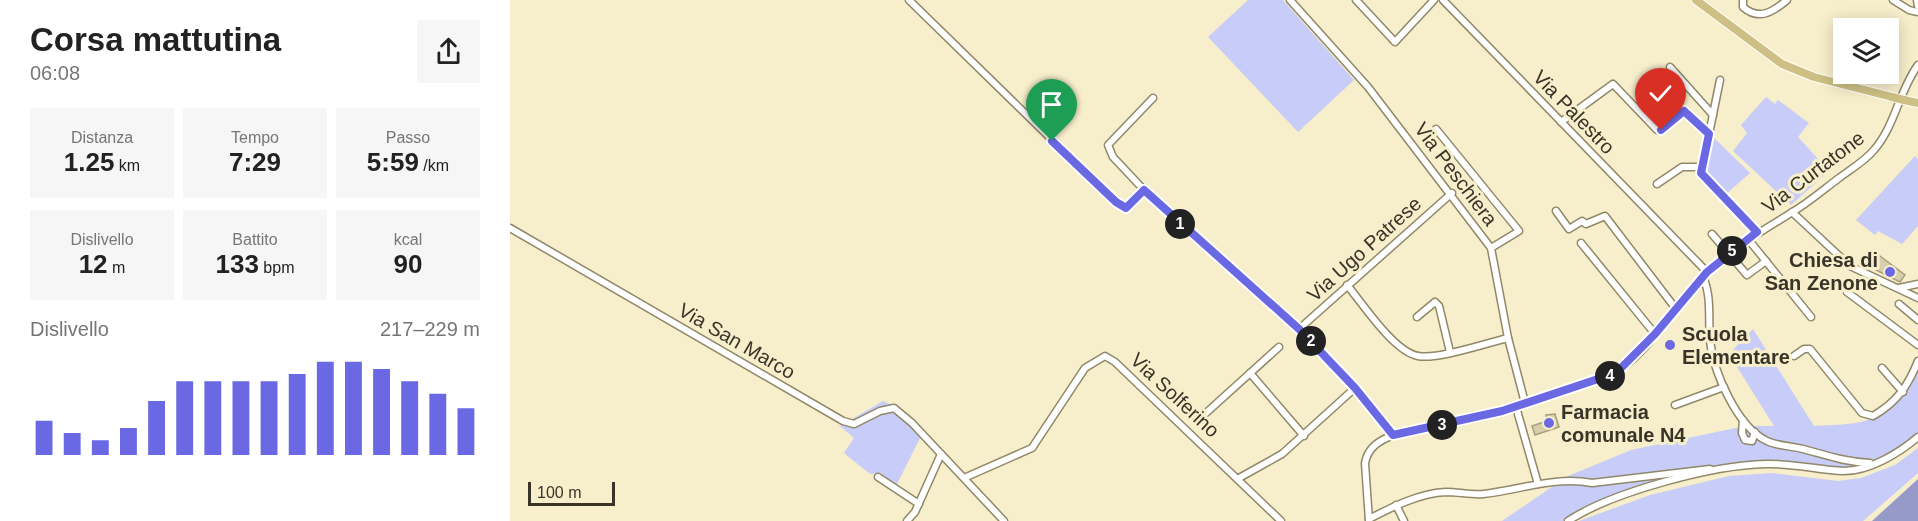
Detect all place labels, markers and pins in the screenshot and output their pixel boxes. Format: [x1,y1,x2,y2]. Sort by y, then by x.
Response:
pin [1635,68,1686,130]
pin [1026,79,1077,141]
pin: 1 [1165,209,1195,239]
pin: 5 [1717,236,1747,266]
place label: Chiesa di San Zenone [1765,249,1878,294]
marker: Chiesa di San Zenone [1883,265,1897,279]
place label: Scuola Elementare [1682,323,1790,368]
pin: 2 [1296,326,1326,356]
marker: Scuola Elementare [1663,338,1677,352]
pin: 4 [1595,361,1625,391]
place label: Farmacia comunale N4 [1561,401,1686,446]
pin: 3 [1427,410,1457,440]
marker: Farmacia comunale N4 [1542,416,1556,430]

